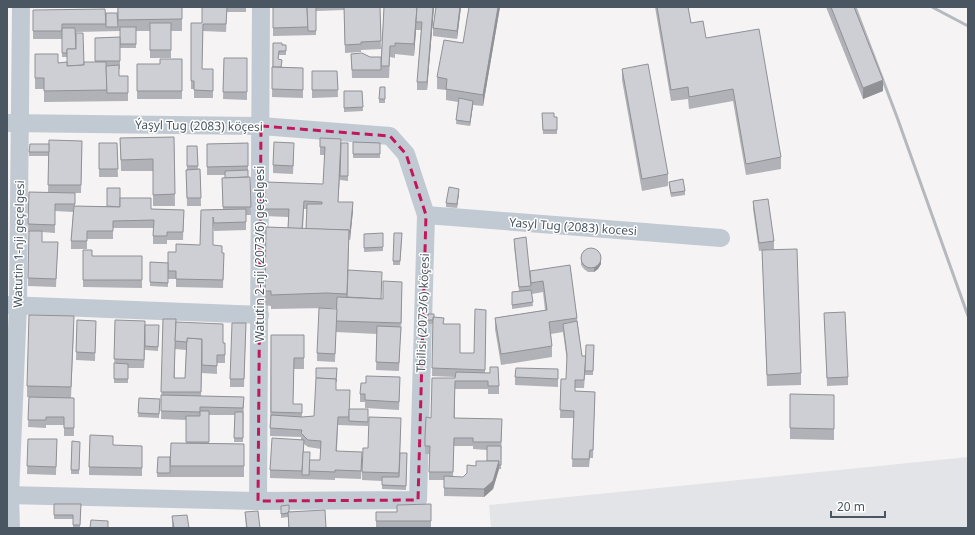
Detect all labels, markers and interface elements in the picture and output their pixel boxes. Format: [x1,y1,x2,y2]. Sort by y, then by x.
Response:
street label: Ýaşyl Tug (2083) köçesi [135,116,263,135]
street label: Watutin 2-nji (2073/6) geçelgesi [251,166,268,342]
street label: Watutin 1-nji geçelgesi [9,180,28,308]
street label: Yasyl Tug (2083) kocesi [509,214,637,239]
street label: Tbilisi (2073/6) köçesi [412,253,433,373]
scale bar [831,493,885,519]
text: 20 m [837,498,865,515]

